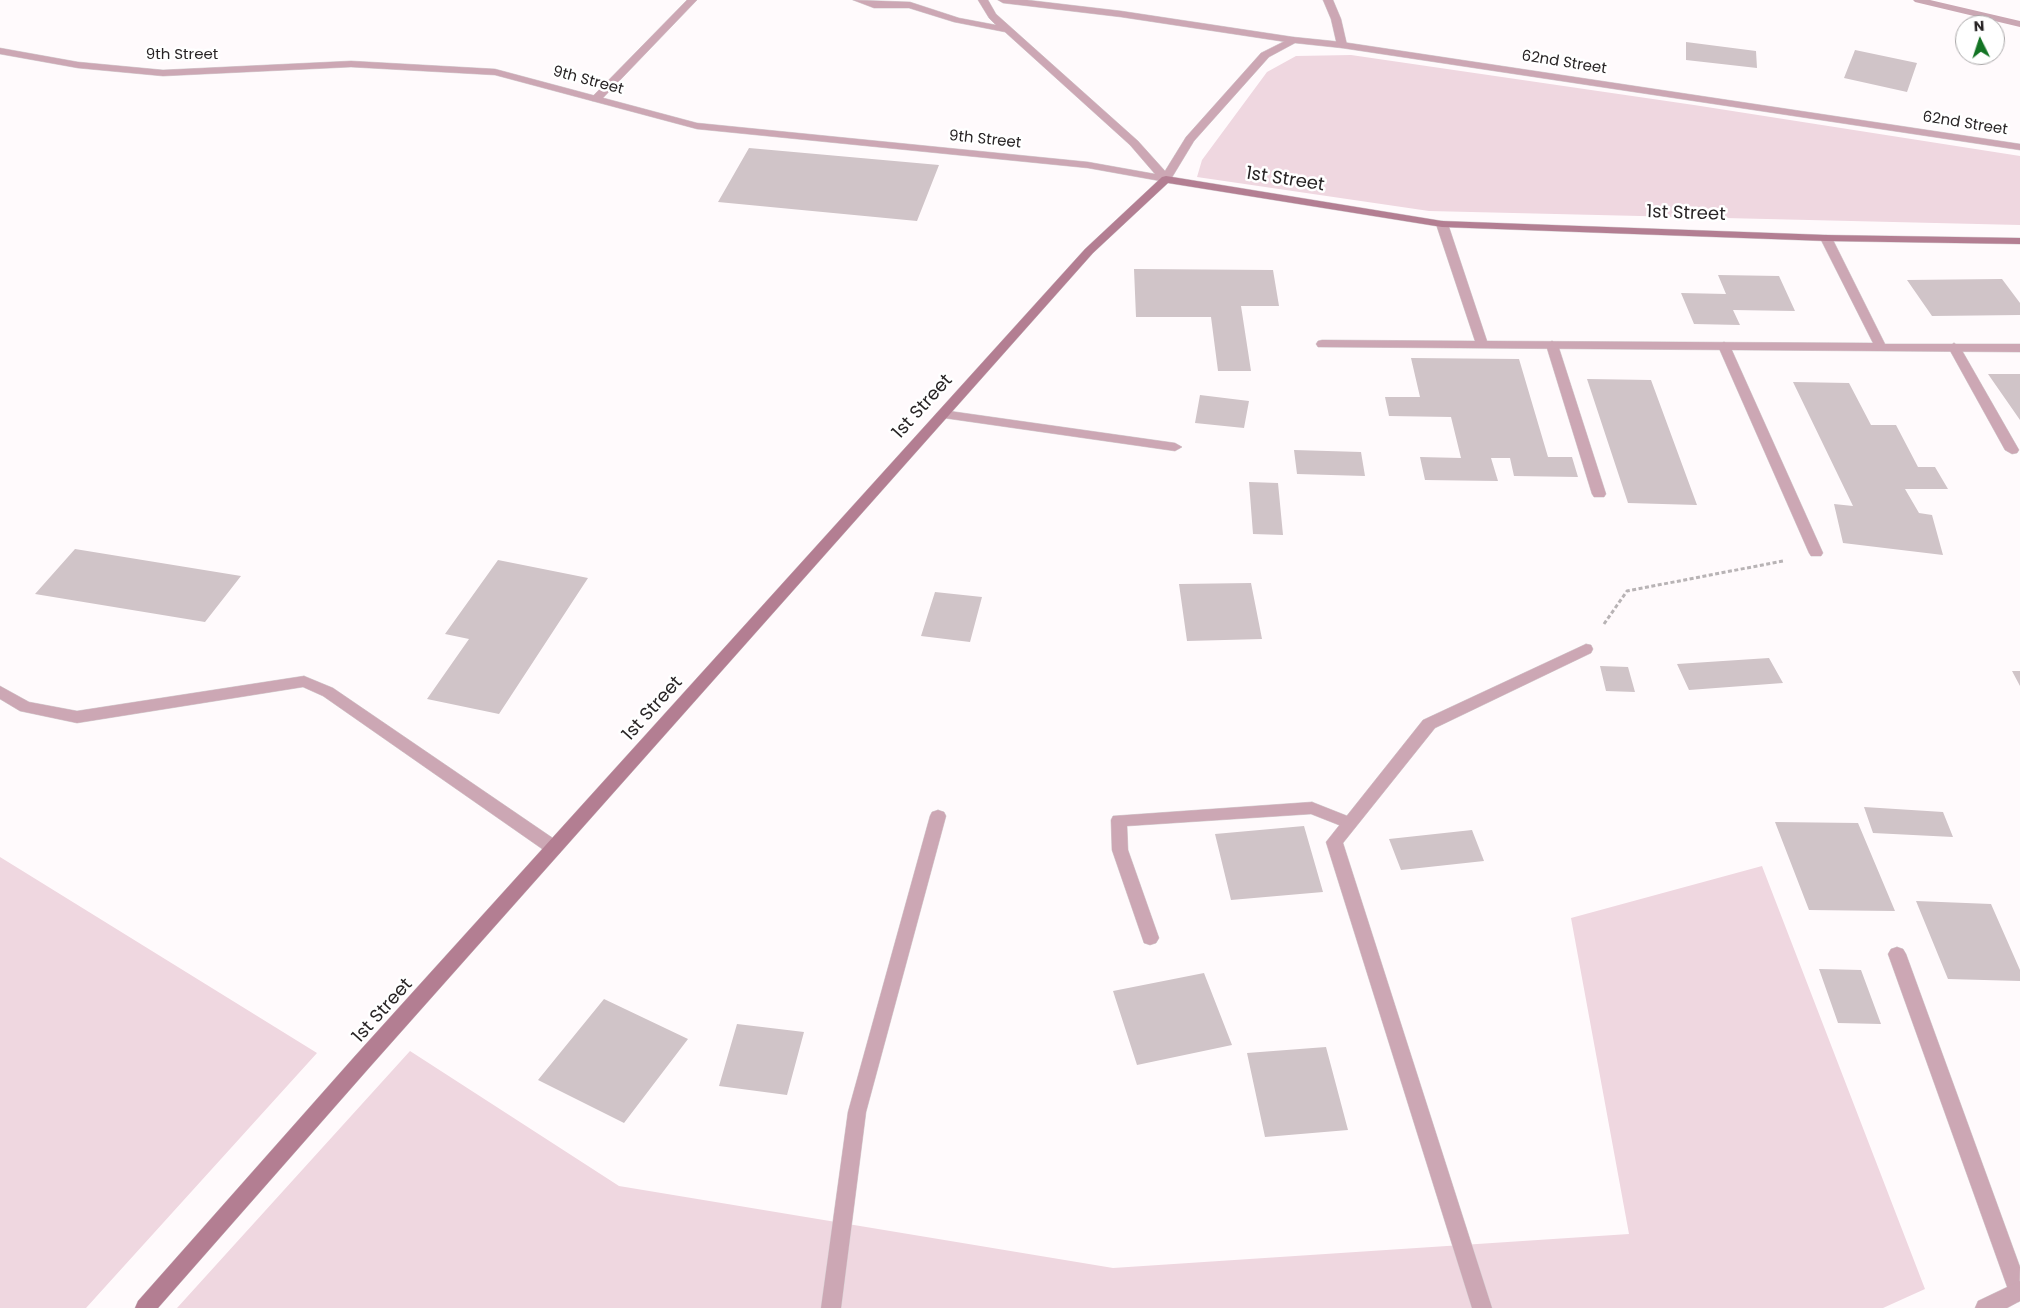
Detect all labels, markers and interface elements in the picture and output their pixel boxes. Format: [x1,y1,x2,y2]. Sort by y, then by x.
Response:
north arrow [1955,15,2005,65]
text: N [1973,16,1985,36]
street label: 9th Street [146,46,218,64]
street label: 62nd Street [1520,47,1608,79]
street label: 9th Street [551,63,625,99]
street label: 62nd Street [1921,108,2009,140]
street label: 9th Street [948,127,1022,153]
street label: 1st Street [1244,163,1326,197]
street label: 1st Street [1646,202,1726,226]
street label: 1st Street [888,370,958,444]
street label: 1st Street [618,672,688,746]
street label: 1st Street [348,974,418,1048]

